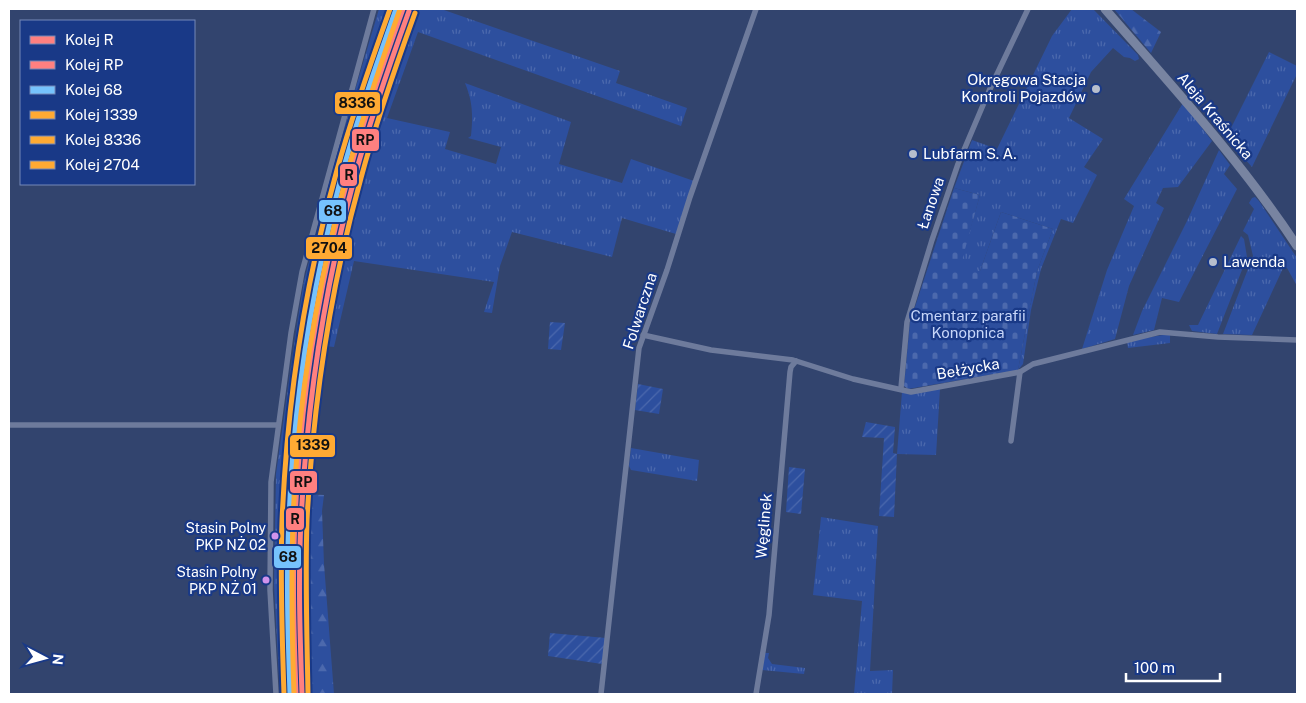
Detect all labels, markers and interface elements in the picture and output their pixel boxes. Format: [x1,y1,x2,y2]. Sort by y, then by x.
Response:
legend [20,20,195,185]
text: Kolej R [65,31,114,48]
text: Kolej RP [65,56,124,73]
street label: Aleja Kraśnicka [1174,69,1257,162]
place label: Okręgowa Stacja Kontroli Pojazdów [961,71,1086,105]
text: Kolej 68 [65,81,123,98]
marker: Okręgowa Stacja Kontroli Pojazdów [1090,83,1102,95]
line badge: 8336 [334,91,381,115]
text: 8336 [338,95,376,111]
text: Kolej 1339 [65,106,138,123]
line badge: RP [351,128,380,152]
text: Kolej 8336 [65,131,141,148]
text: RP [356,132,374,148]
place label: Lubfarm S. A. [923,145,1017,162]
marker: Lubfarm S. A. [907,148,919,160]
text: Kolej 2704 [65,156,140,173]
line badge: R [339,163,358,187]
text: R [344,167,354,183]
street label: Łanowa [914,175,947,231]
line badge: 68 [318,199,347,223]
text: 68 [324,203,342,219]
line badge: 2704 [305,236,353,260]
text: 2704 [311,240,347,256]
place label: Lawenda [1223,253,1285,270]
marker: Lawenda [1207,256,1219,268]
street label: Folwarczna [619,271,660,351]
park label: Cmentarz parafii Konopnica [910,307,1026,341]
street label: Bełżycka [935,355,1001,382]
line badge: 1339 [289,434,336,458]
text: 1339 [296,437,330,453]
line badge: RP [289,470,318,494]
text: RP [294,474,312,490]
street label: Węglinek [752,493,775,559]
line badge: R [285,507,305,531]
text: R [290,511,300,527]
place label: Stasin Polny PKP NŻ 02 [185,520,267,553]
marker: Stasin Polny PKP NŻ 02 [270,531,280,541]
line badge: 68 [273,545,302,569]
text: 68 [279,549,297,565]
place label: Stasin Polny PKP NŻ 01 [176,564,258,597]
marker: Stasin Polny PKP NŻ 01 [261,575,271,585]
north arrow [20,633,70,683]
scale bar [1126,650,1220,682]
text: N [49,653,66,666]
text: 100 m [1134,659,1175,676]

